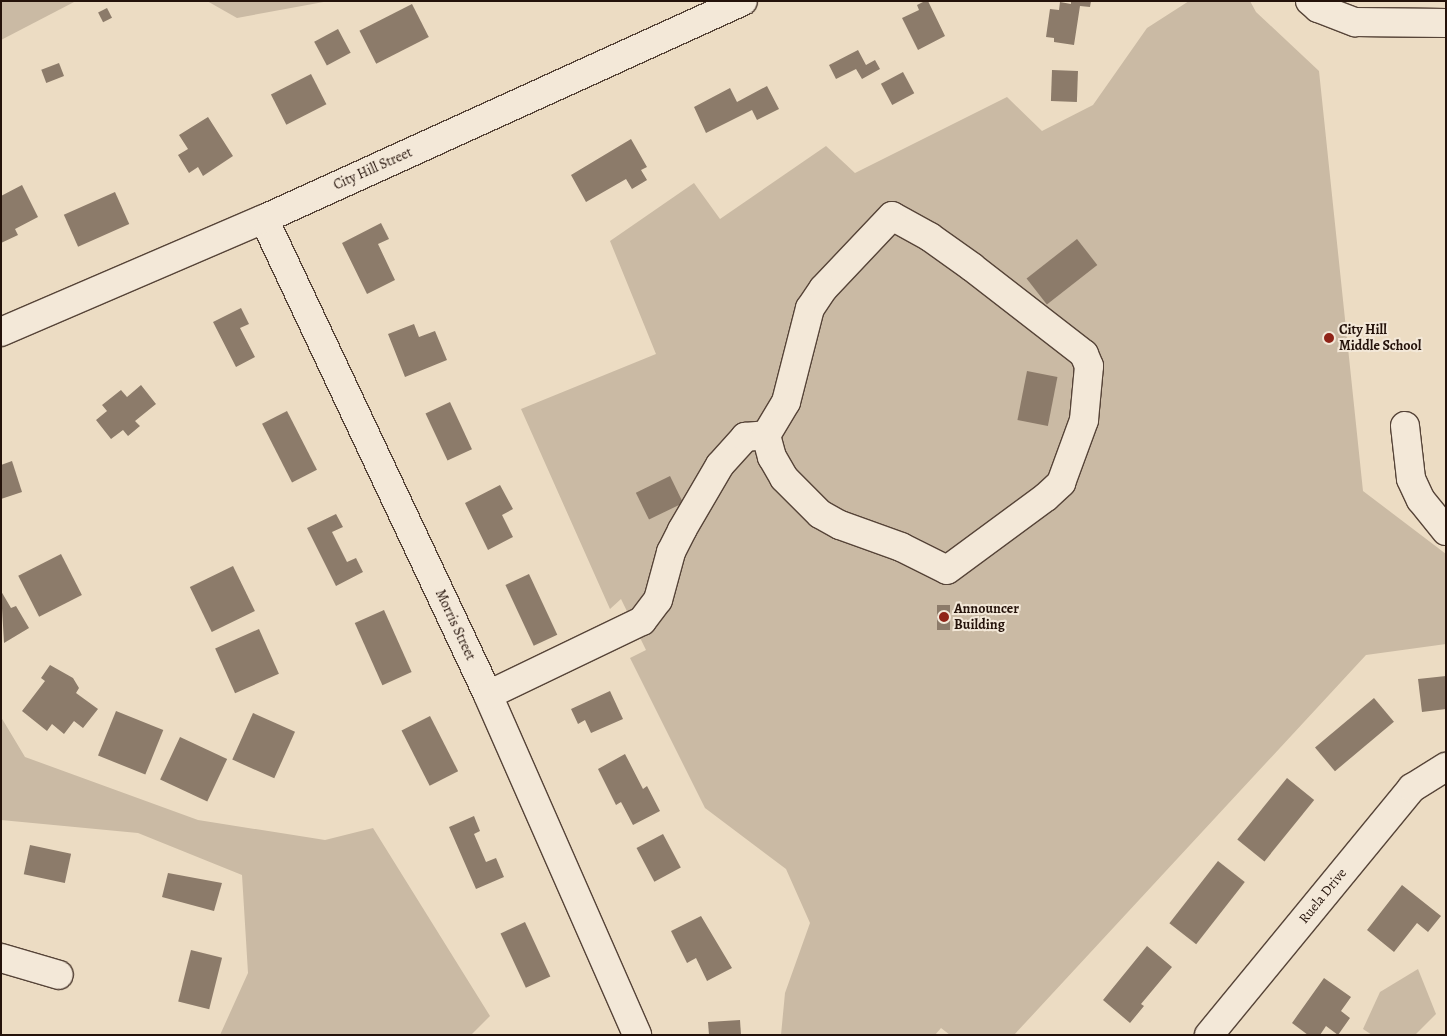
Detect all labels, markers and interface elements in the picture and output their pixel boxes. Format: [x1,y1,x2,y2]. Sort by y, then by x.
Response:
street label: City Hill Street [331,144,415,194]
place label: City Hill Middle School [1339,322,1421,354]
marker: City Hill Middle School [1323,332,1335,344]
street label: Morris Street [431,587,479,663]
place label: Announcer Building [954,601,1019,634]
marker: Announcer Building [938,611,950,623]
street label: Ruela Drive [1296,865,1350,927]

